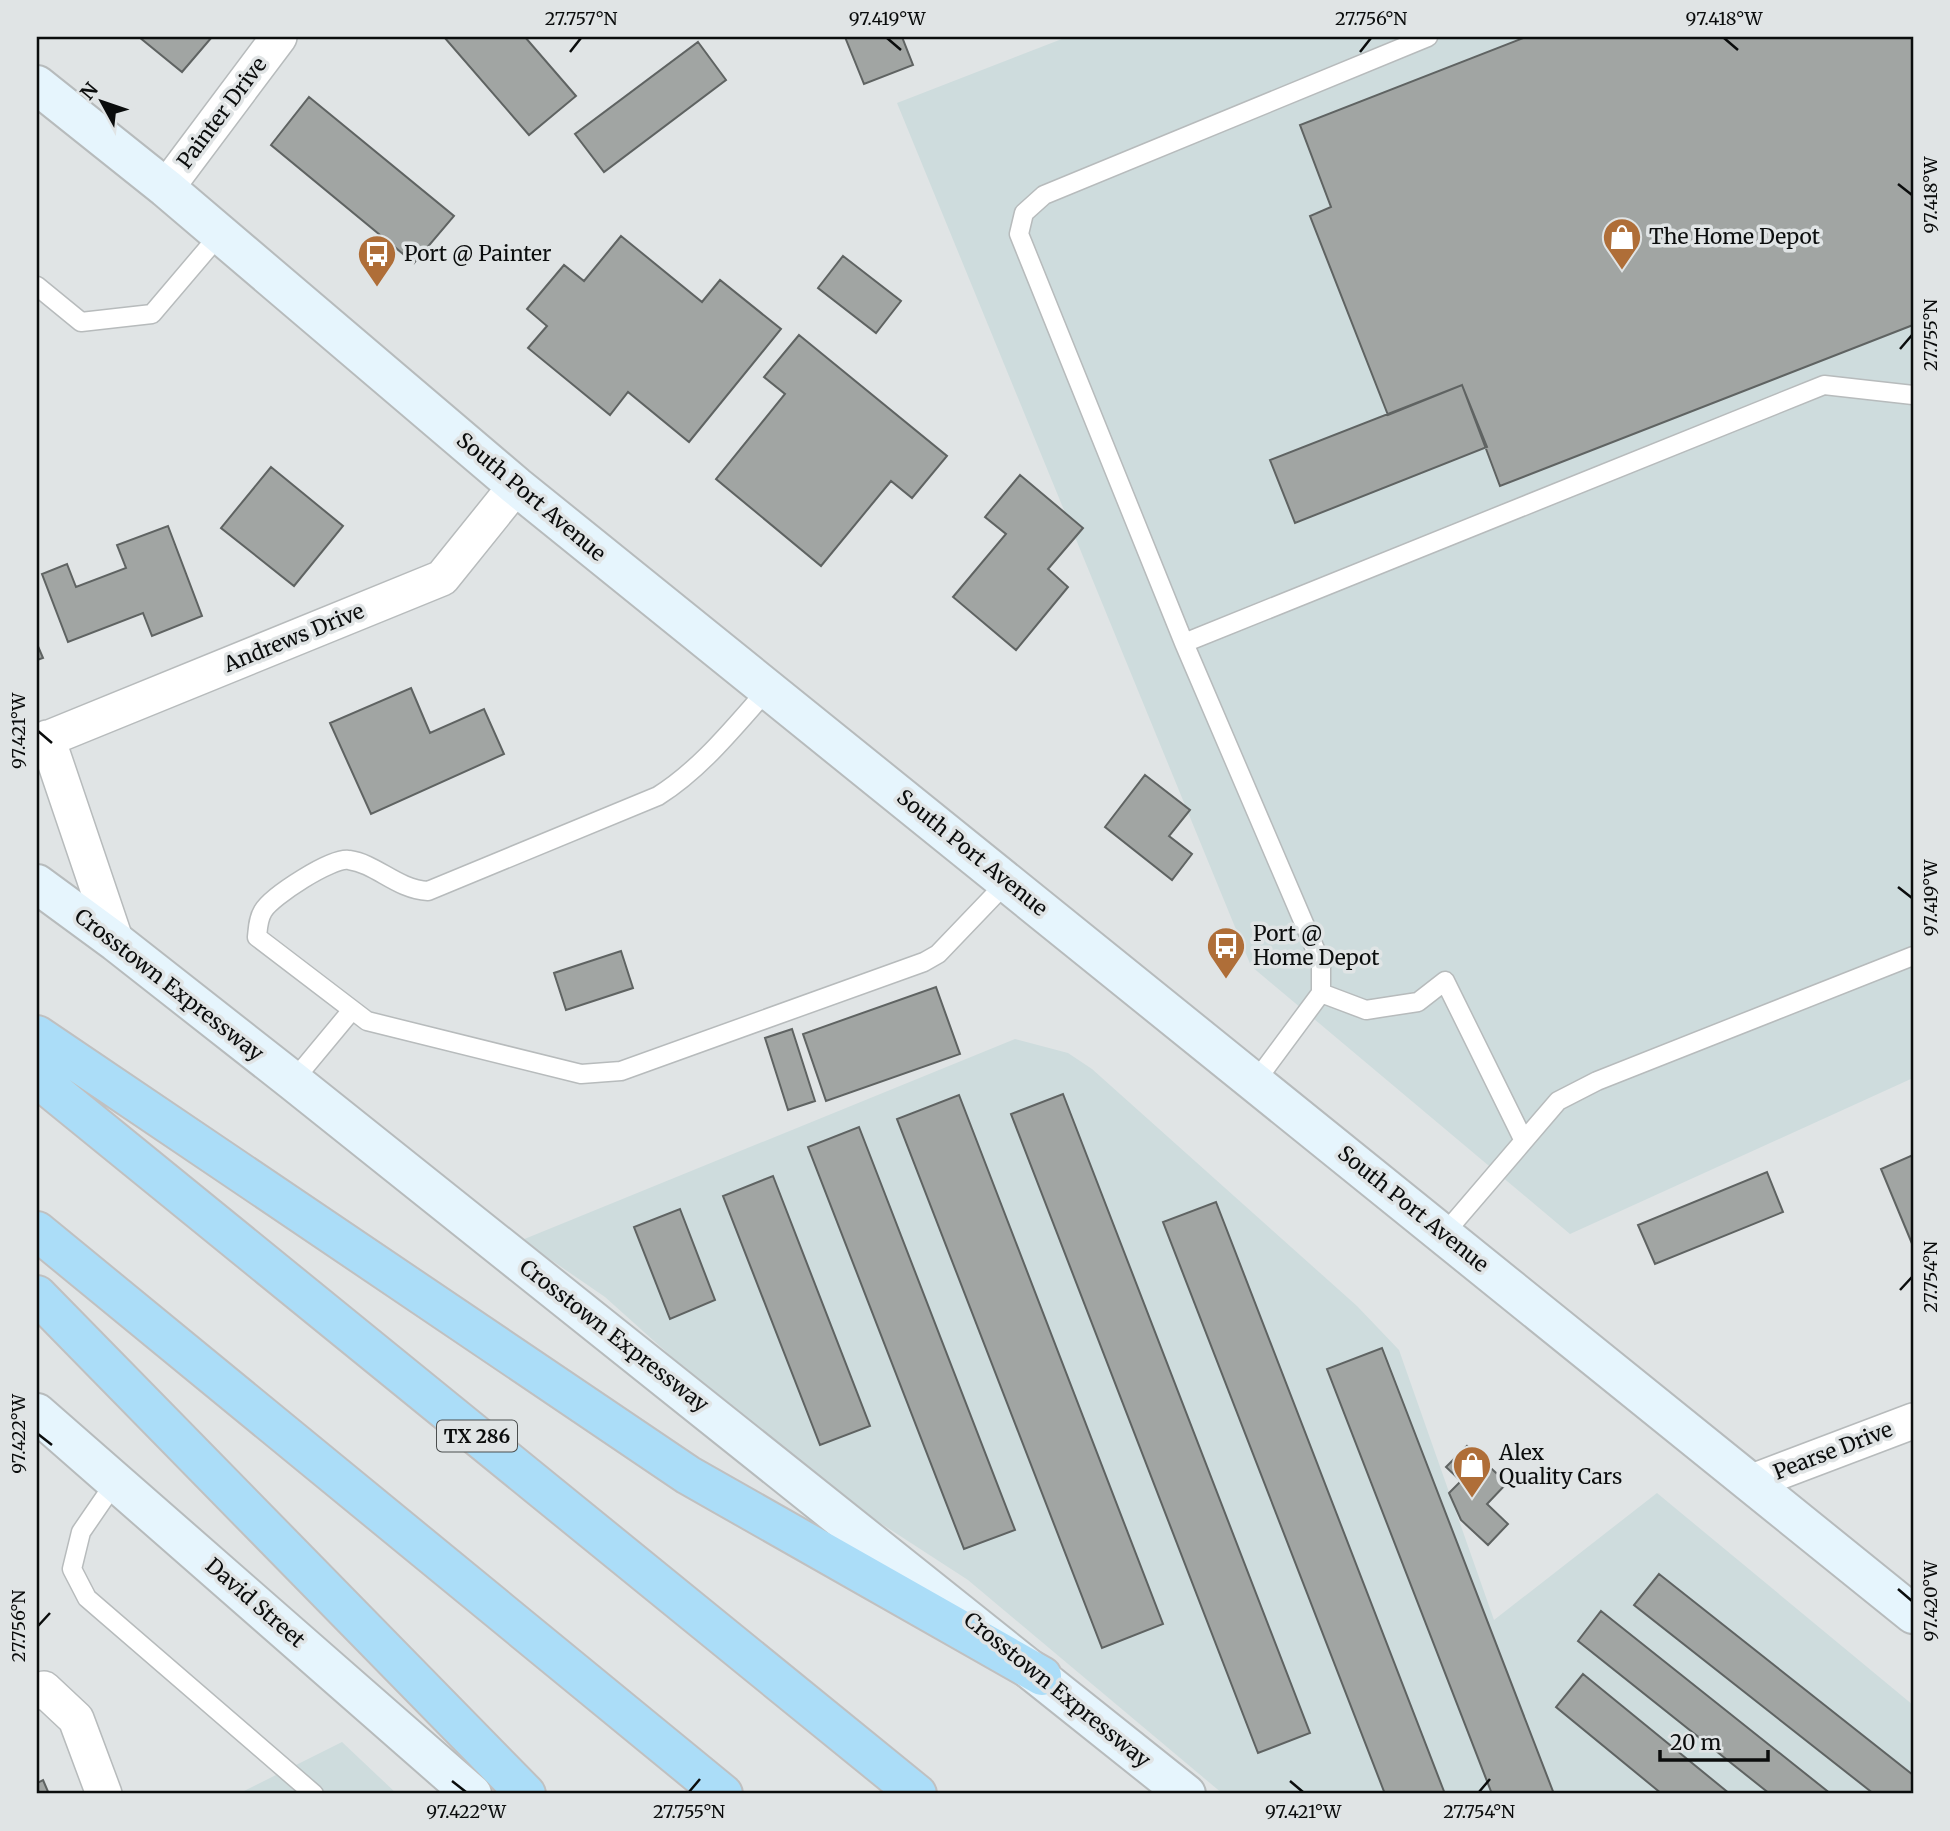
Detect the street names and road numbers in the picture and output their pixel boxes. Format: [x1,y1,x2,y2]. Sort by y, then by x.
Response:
street label: Painter Drive [171,52,272,174]
street label: South Port Avenue [451,426,611,567]
street label: Andrews Drive [219,597,368,678]
street label: South Port Avenue [891,783,1053,922]
street label: Crosstown Expressway [69,902,270,1067]
street label: South Port Avenue [1332,1139,1494,1278]
street label: Crosstown Expressway [514,1253,715,1418]
street label: Pearse Drive [1769,1415,1896,1486]
road number: TX 286 [437,1420,517,1452]
street label: David Street [200,1552,311,1653]
street label: Crosstown Expressway [958,1606,1157,1774]

